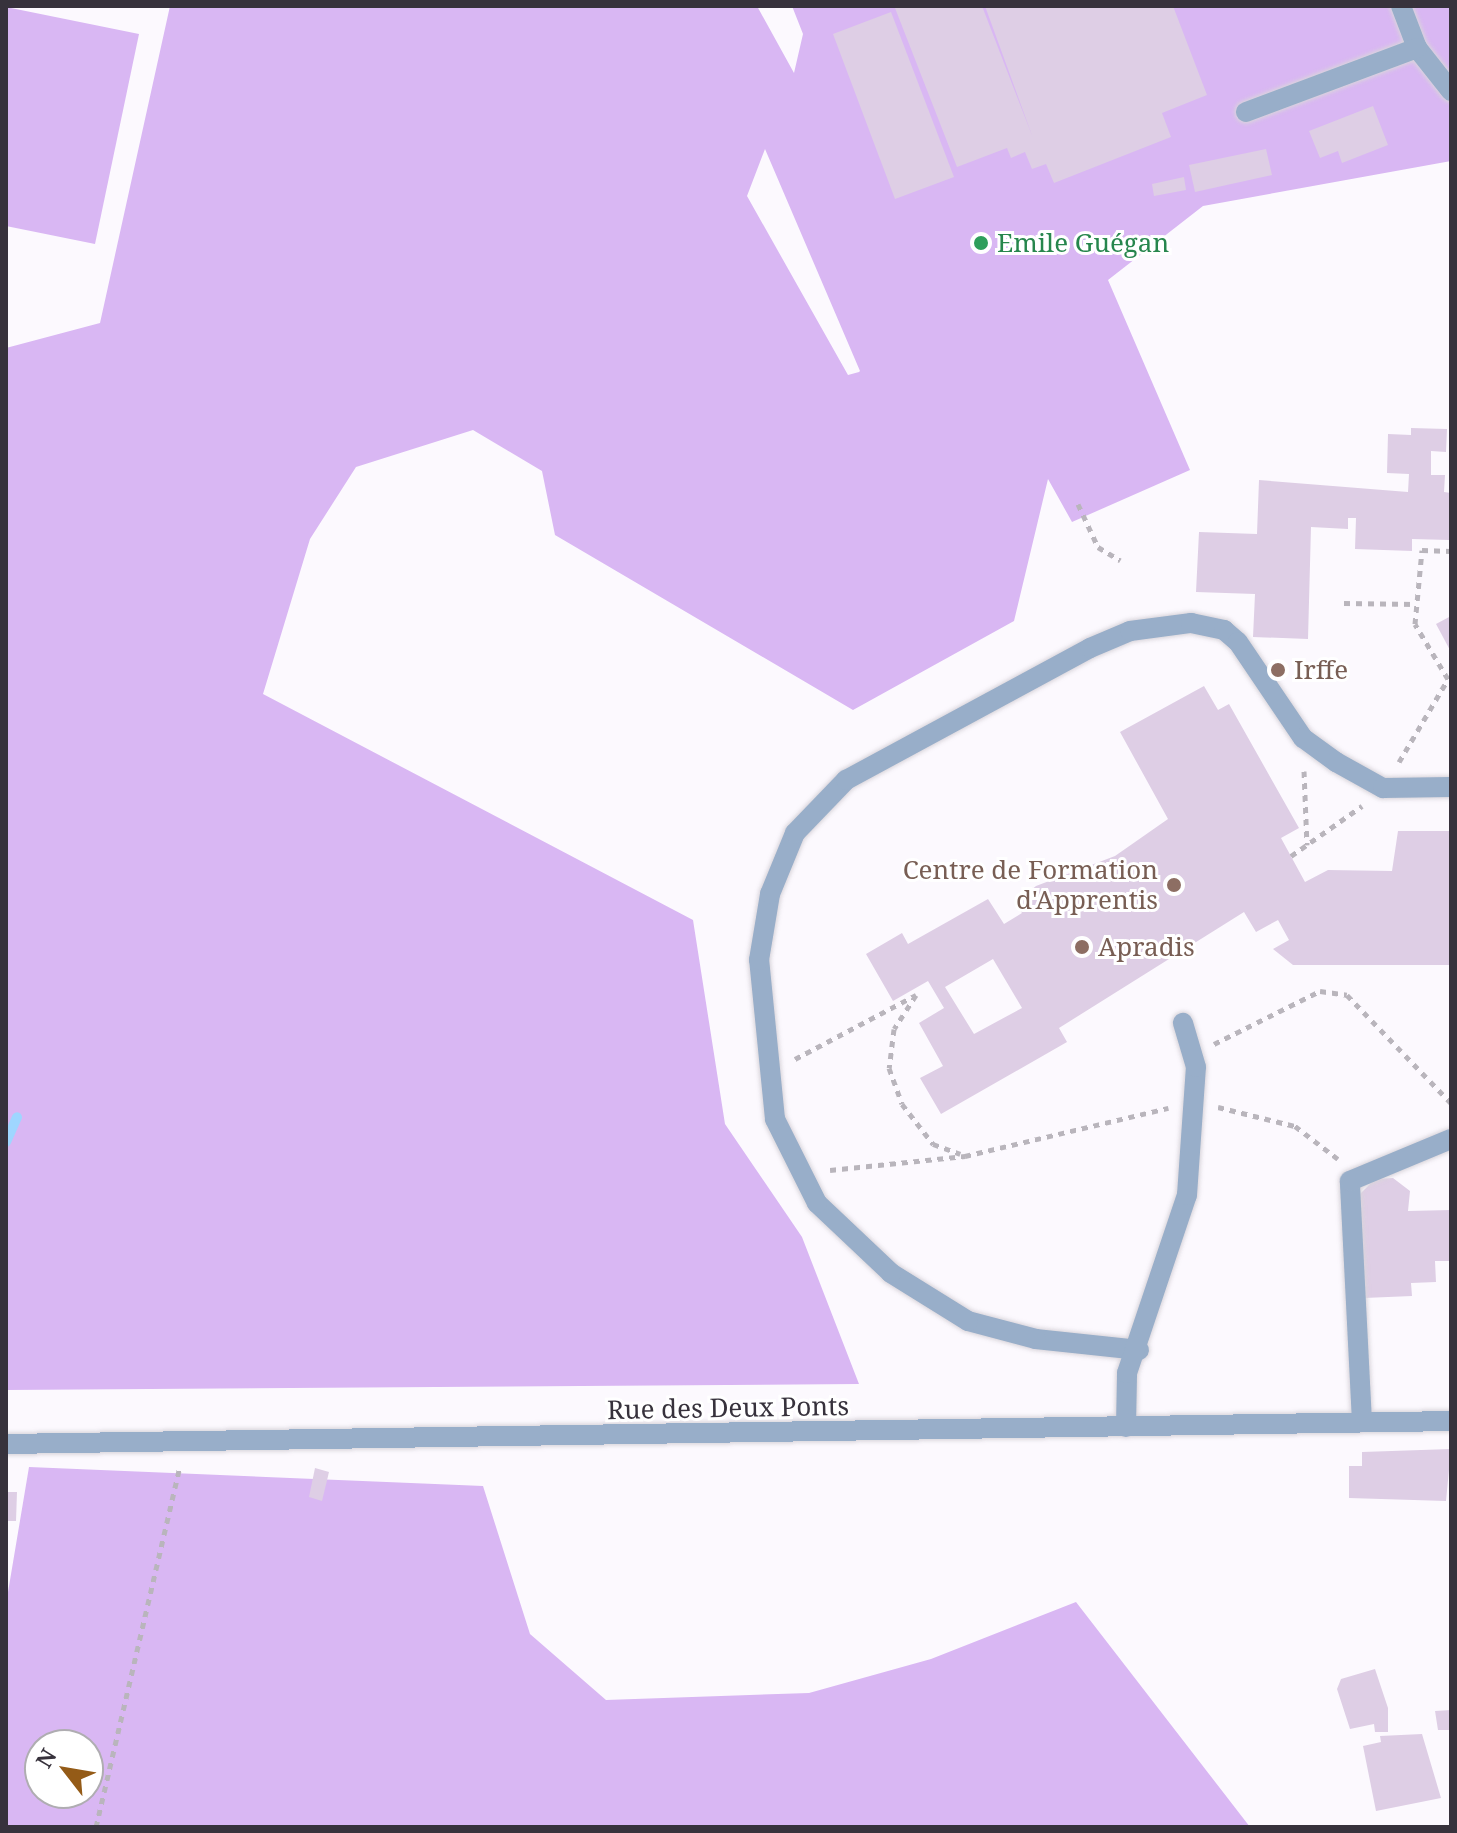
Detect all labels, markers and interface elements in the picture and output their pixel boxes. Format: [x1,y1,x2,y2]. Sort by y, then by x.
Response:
place label: Emile Guégan [997,227,1169,259]
marker: Emile Guégan [972,234,990,252]
place label: Irffe [1294,654,1348,686]
marker: Irffe [1269,661,1287,679]
place label: Centre de Formation d'Apprentis [903,854,1158,916]
marker: Centre de Formation d'Apprentis [1165,876,1183,894]
place label: Apradis [1098,931,1195,963]
marker: Apradis [1073,938,1091,956]
street label: Rue des Deux Ponts [607,1390,849,1426]
north arrow [24,1729,104,1809]
text: N [28,1743,62,1773]

